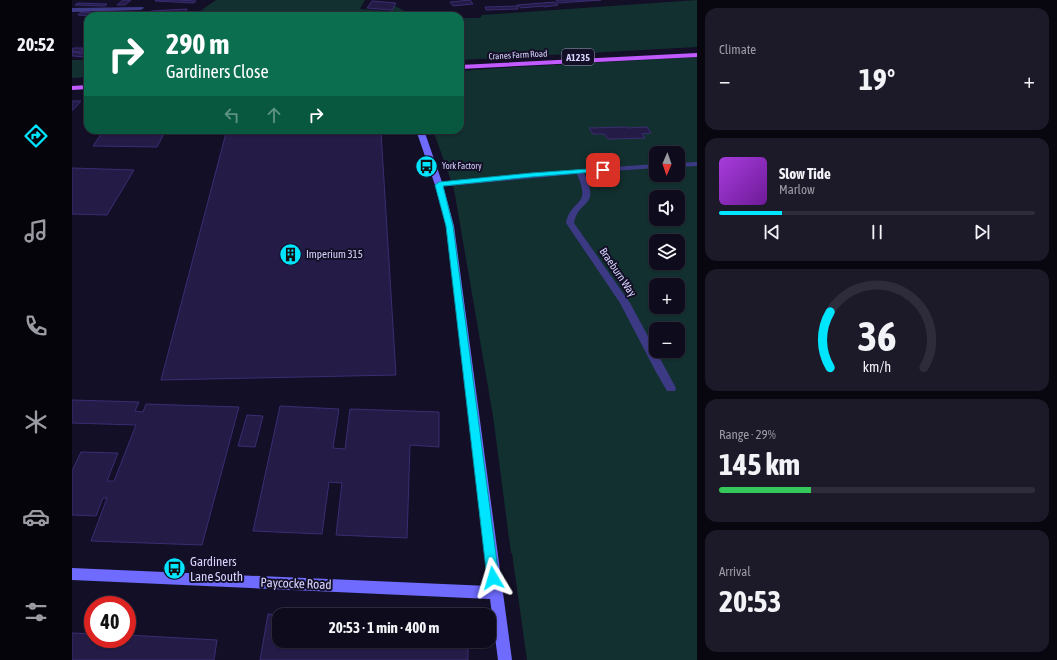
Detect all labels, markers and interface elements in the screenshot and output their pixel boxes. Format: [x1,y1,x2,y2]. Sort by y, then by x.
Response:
icon: right [100,28,152,80]
text: 290 m [166,28,229,60]
text: 20:52 [17,34,55,55]
text: Climate [719,42,756,57]
street label: Cranes Farm Road [488,48,548,62]
road number: A1235 [562,49,594,65]
text: Gardiners Close [166,61,269,82]
text: 19° [859,62,895,96]
text: − [719,67,730,93]
text: + [1024,67,1035,93]
icon: left [221,104,243,126]
icon: ahead [263,104,285,126]
icon: right [305,104,327,126]
icon: directions [22,122,50,150]
north arrow [649,146,685,182]
map controls [649,146,685,358]
bus stop icon: York Factory [414,153,440,179]
pin [586,153,620,187]
icon: arrive [592,159,614,181]
place label: York Factory [442,161,482,171]
text: Slow Tide [779,165,831,182]
text: Marlow [779,182,815,197]
button: sound [649,190,685,226]
icon: music [22,217,50,245]
icon: previous [761,221,783,243]
icon: pause [866,221,888,243]
icon: next [971,221,993,243]
button: layers [649,234,685,270]
building icon: Imperium 315 [278,241,304,267]
street label: Braeburn Way [597,245,639,299]
place label: Imperium 315 [306,248,363,260]
button: + [649,278,685,314]
icon: phone [22,312,50,340]
text: 36 [857,312,897,360]
button: − [649,322,685,358]
text: km/h [863,359,891,375]
icon: climate [22,408,50,436]
text: Range · 29% [719,427,776,442]
text: 145 km [719,447,800,481]
icon: car [22,503,50,531]
place label: Gardiners Lane South [190,554,243,584]
bus stop icon: Gardiners Lane South [162,555,188,581]
position arrow [472,557,514,599]
text: Arrival [719,564,751,579]
street label: Paycocke Road [260,575,332,592]
text: 20:53 [719,584,781,618]
speed limit sign: 40 [84,596,136,648]
icon: filters [22,598,50,626]
text: 20:53 · 1 min · 400 m [329,619,439,636]

